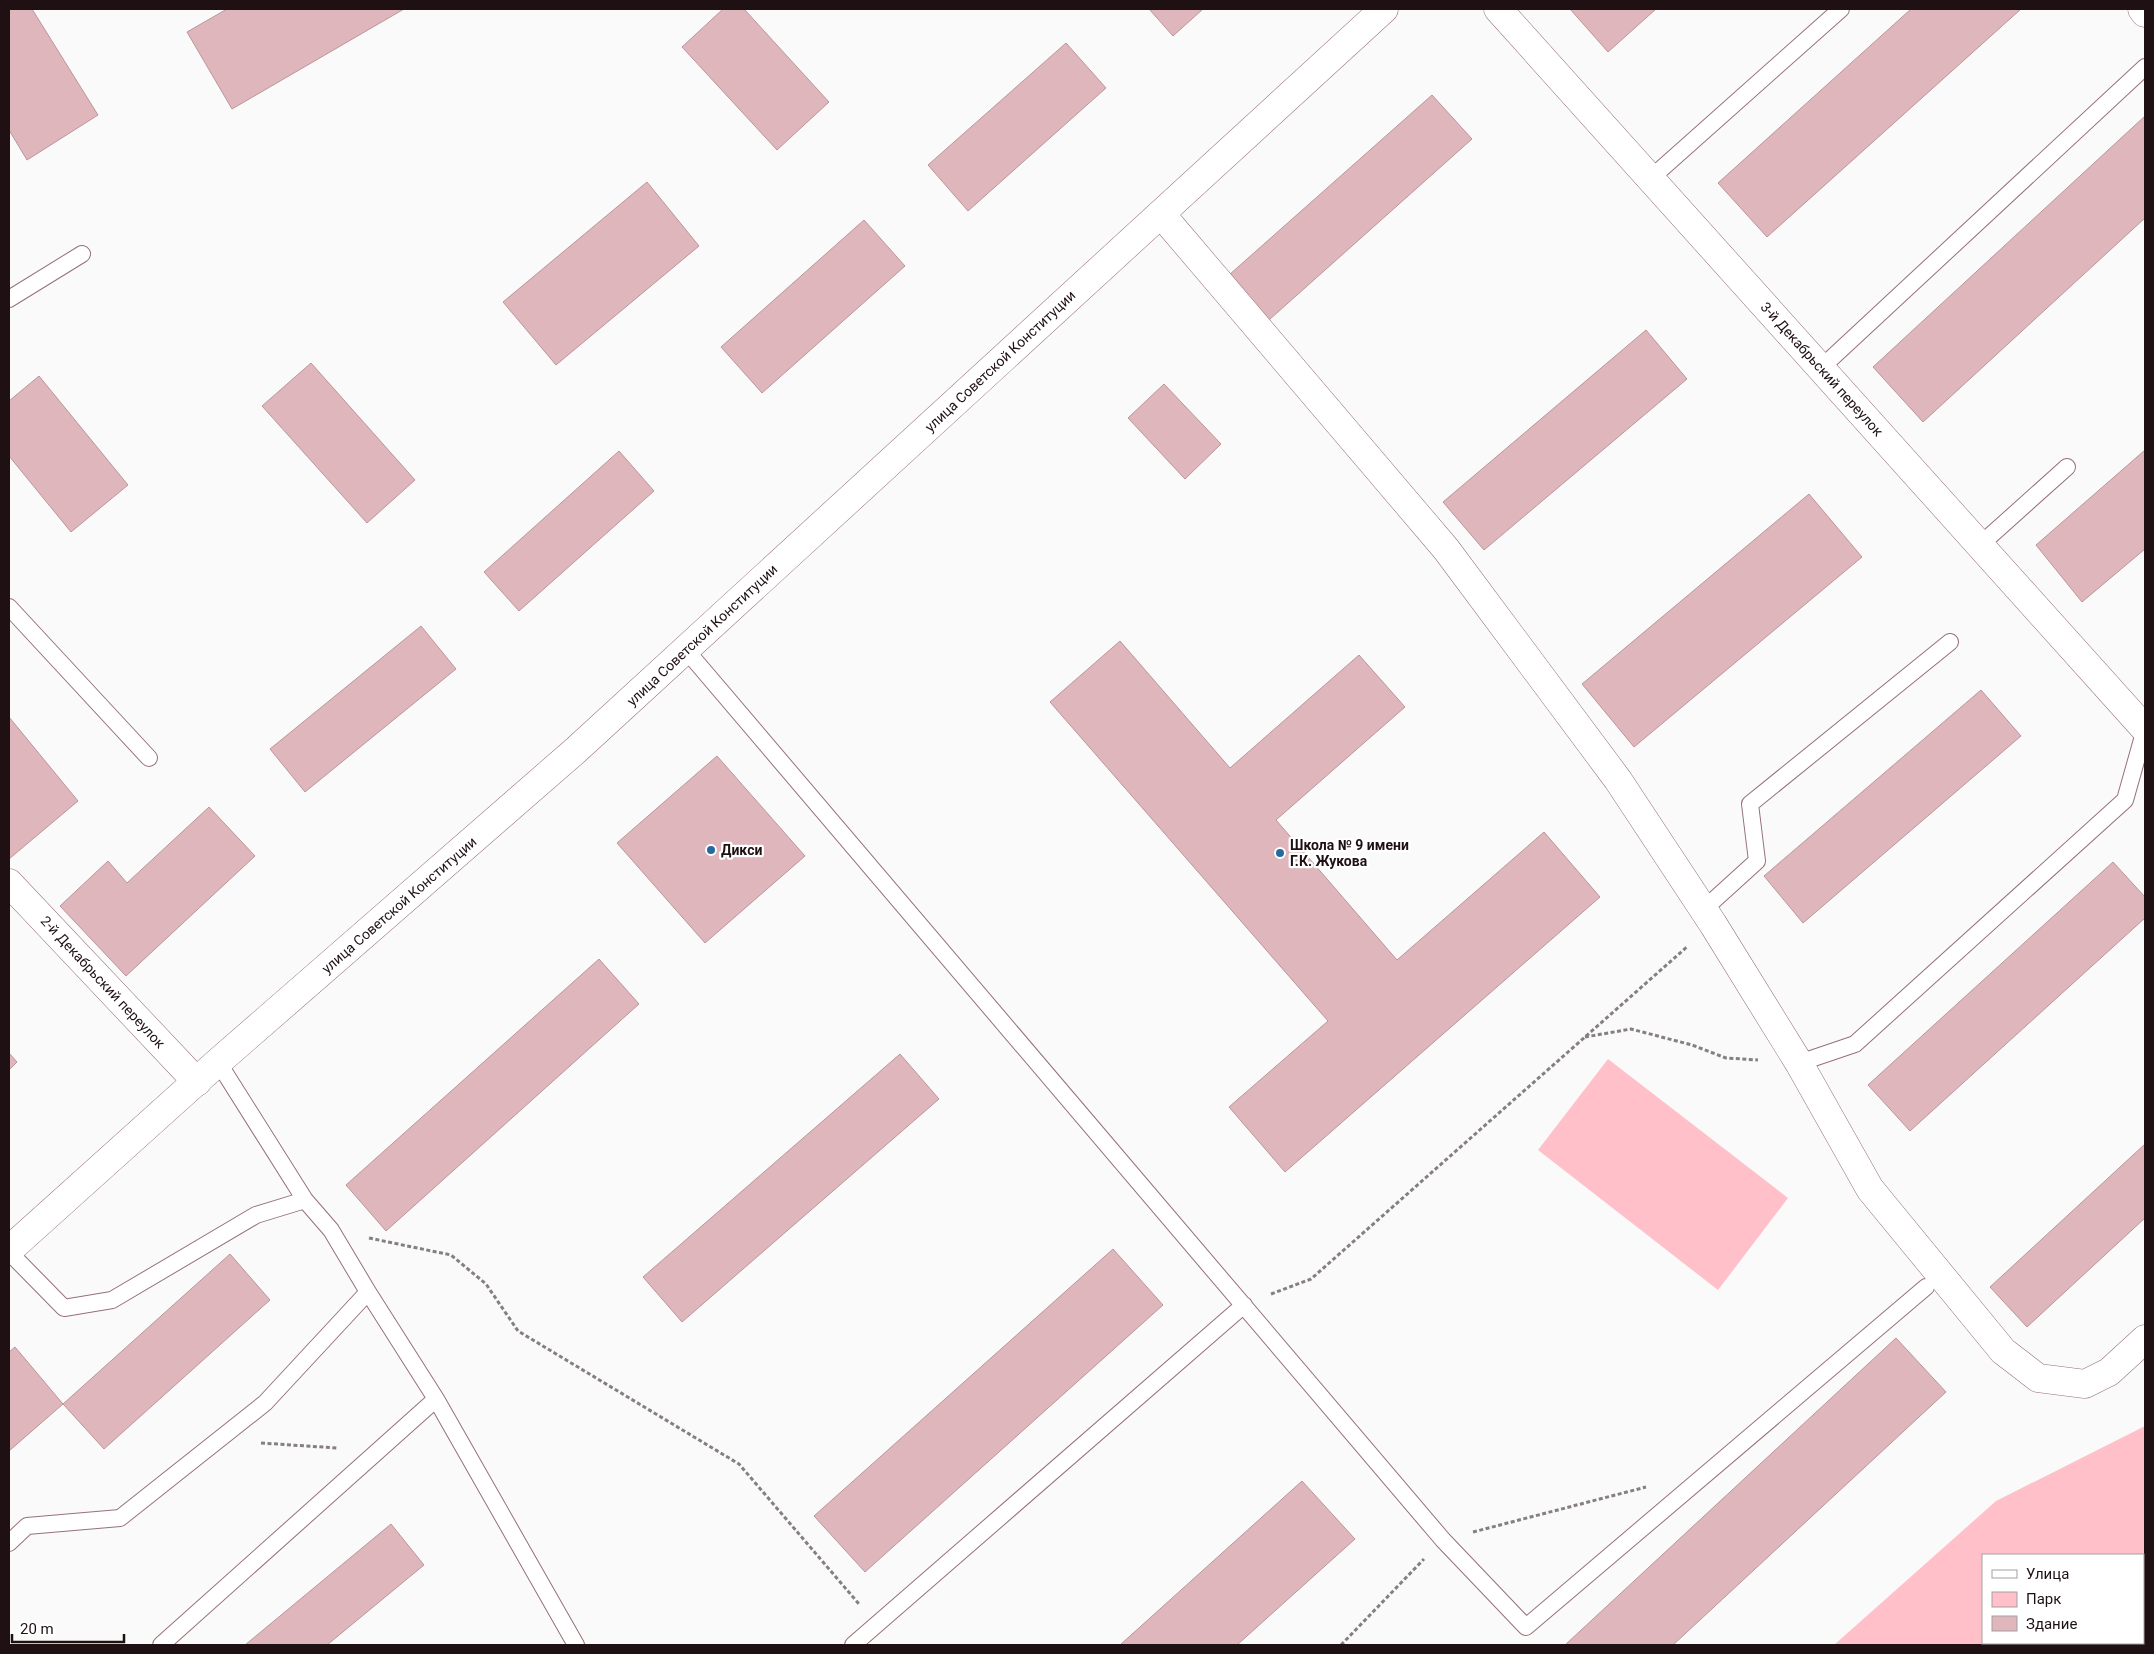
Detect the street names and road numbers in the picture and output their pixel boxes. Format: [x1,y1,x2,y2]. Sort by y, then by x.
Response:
street label: улица Советской Конституции [922,287,1078,435]
street label: 3-й Декабрьский переулок [1758,299,1887,440]
street label: улица Советской Конституции [624,561,780,709]
street label: улица Советской Конституции [318,833,480,977]
street label: 2-й Декабрьский переулок [38,913,169,1052]

